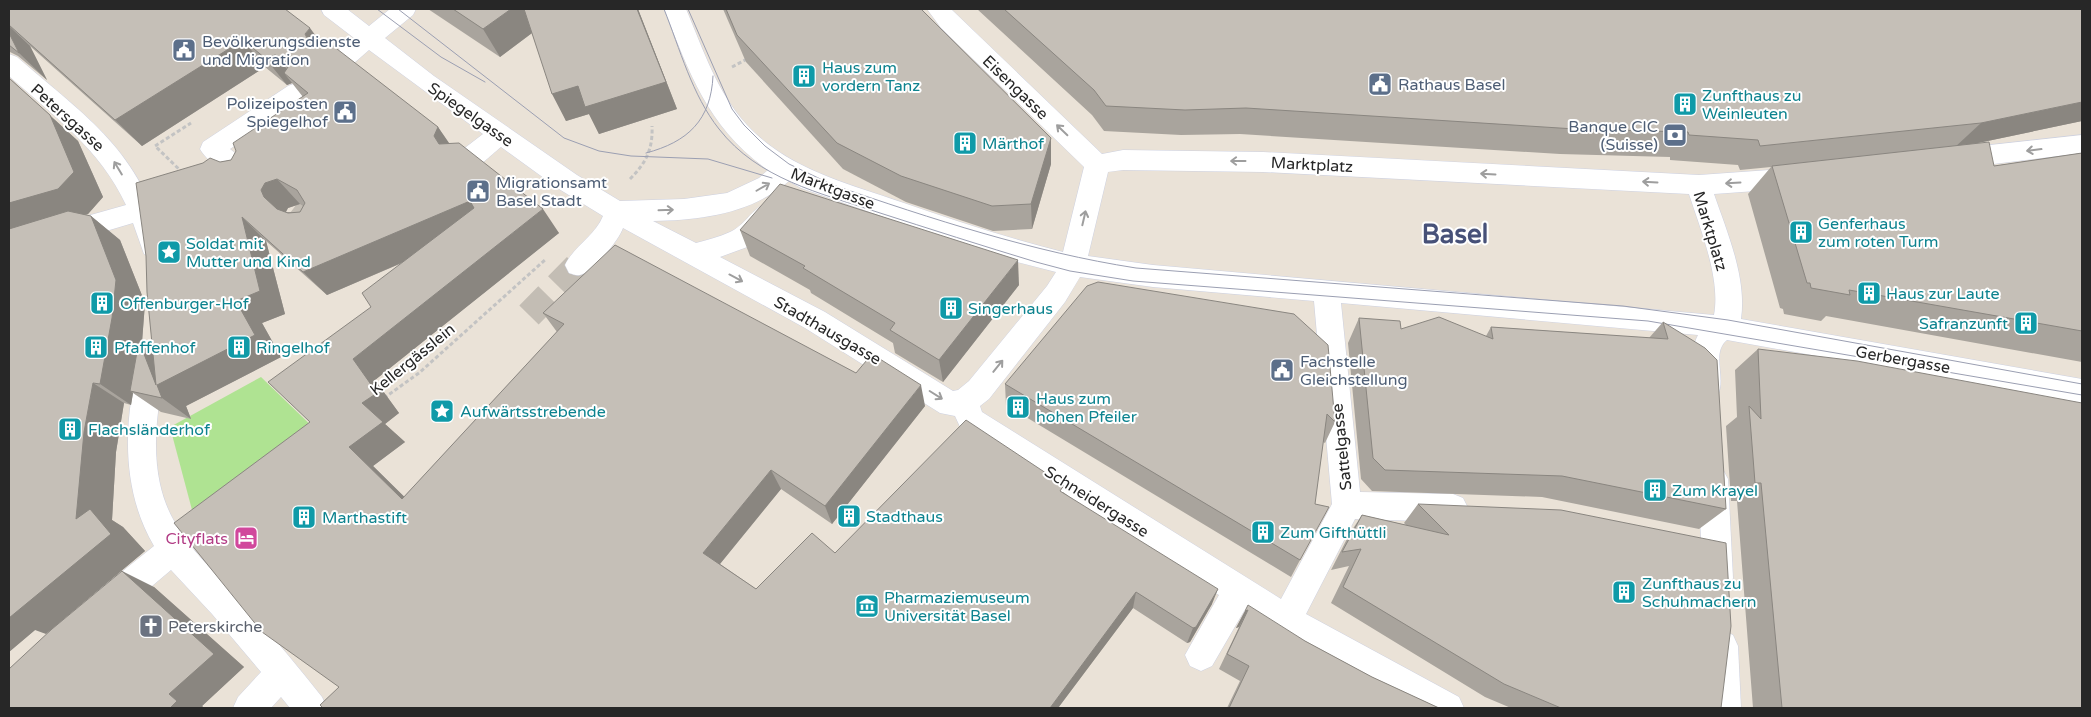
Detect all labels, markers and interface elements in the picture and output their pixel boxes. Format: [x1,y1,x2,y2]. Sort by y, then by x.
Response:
place label: Bevölkerungsdienste und Migration [202,32,361,70]
public building icon: Bevölkerungsdienste und Migration [171,37,197,63]
street label: Eisengasse [978,51,1053,124]
place label: Haus zum vordern Tanz [822,58,920,96]
building icon: Haus zum vordern Tanz [791,63,817,89]
public building icon: Rathaus Basel [1367,71,1393,97]
place label: Rathaus Basel [1398,75,1505,95]
street label: Spiegelgasse [424,78,517,152]
street label: Petersgasse [26,80,108,156]
place label: Zunfthaus zu Weinleuten [1702,86,1802,124]
building icon: Zunfthaus zu Weinleuten [1672,91,1698,117]
place label: Polizeiposten Spiegelhof [227,94,329,132]
public building icon: Polizeiposten Spiegelhof [332,99,358,125]
place label: Banque CIC (Suisse) [1568,117,1658,155]
bank icon: Banque CIC (Suisse) [1662,122,1688,148]
one-way arrow [1055,124,1068,136]
building icon: Märthof [952,130,978,156]
place label: Märthof [982,134,1045,154]
one-way arrow [2026,145,2042,155]
street label: Marktplatz [1270,153,1354,177]
one-way arrow [1231,156,1247,166]
one-way arrow [113,161,123,175]
street label: Marktgasse [788,164,878,214]
one-way arrow [1480,169,1496,178]
place label: Migrationsamt Basel Stadt [496,173,607,211]
public building icon: Migrationsamt Basel Stadt [465,178,491,204]
one-way arrow [1643,178,1659,187]
one-way arrow [1725,178,1741,187]
one-way arrow [755,182,769,192]
street label: Marktplatz [1688,189,1732,274]
one-way arrow [658,205,674,215]
one-way arrow [1080,210,1089,226]
place label: Genferhaus zum roten Turm [1818,214,1938,252]
district label: Basel [1422,219,1488,250]
building icon: Genferhaus zum roten Turm [1788,219,1814,245]
place label: Soldat mit Mutter und Kind [186,234,311,272]
place icon: Soldat mit Mutter und Kind [156,239,182,265]
one-way arrow [728,273,743,283]
building icon: Haus zur Laute [1856,280,1882,306]
place label: Haus zur Laute [1886,284,2000,304]
building icon: Offenburger-Hof [89,290,115,316]
street label: Stadthausgasse [770,292,885,370]
place label: Offenburger-Hof [120,294,250,314]
building icon: Singerhaus [938,295,964,321]
place label: Singerhaus [968,299,1053,319]
building icon: Safranzunft [2013,310,2039,336]
place label: Safranzunft [1919,314,2008,334]
street label: Kellergässlein [366,319,459,400]
building icon: Pfaffenhof [83,334,109,360]
building icon: Ringelhof [226,334,252,360]
place label: Pfaffenhof [114,338,197,358]
place label: Ringelhof [256,338,331,358]
street label: Gerbergasse [1854,342,1952,378]
place label: Fachstelle Gleichstellung [1300,352,1408,390]
public building icon: Fachstelle Gleichstellung [1269,357,1295,383]
one-way arrow [993,360,1004,373]
place label: Haus zum hohen Pfeiler [1036,389,1138,427]
one-way arrow [929,391,943,401]
building icon: Haus zum hohen Pfeiler [1005,394,1031,420]
place icon: Aufwärtsstrebende [429,398,455,424]
place label: Aufwärtsstrebende [460,402,606,422]
street label: Sattelgasse [1327,402,1357,491]
building icon: Flachsländerhof [57,416,83,442]
place label: Flachsländerhof [88,420,211,440]
street label: Schneidergasse [1041,462,1152,542]
building icon: Zum Krayel [1642,477,1668,503]
place label: Zum Krayel [1672,481,1758,501]
building icon: Stadthaus [836,503,862,529]
building icon: Marthastift [291,504,317,530]
place label: Stadthaus [866,507,943,527]
place label: Marthastift [322,508,407,528]
building icon: Zum Gifthüttli [1250,519,1276,545]
place label: Zum Gifthüttli [1280,523,1387,543]
hotel icon: Cityflats [233,525,259,551]
place label: Cityflats [166,529,228,549]
place label: Zunfthaus zu Schuhmachern [1642,574,1756,612]
building icon: Zunfthaus zu Schuhmachern [1611,579,1637,605]
place label: Pharmaziemuseum Universität Basel [884,588,1030,626]
museum icon: Pharmaziemuseum Universität Basel [854,593,880,619]
church icon: Peterskirche [138,613,164,639]
place label: Peterskirche [168,617,262,637]

